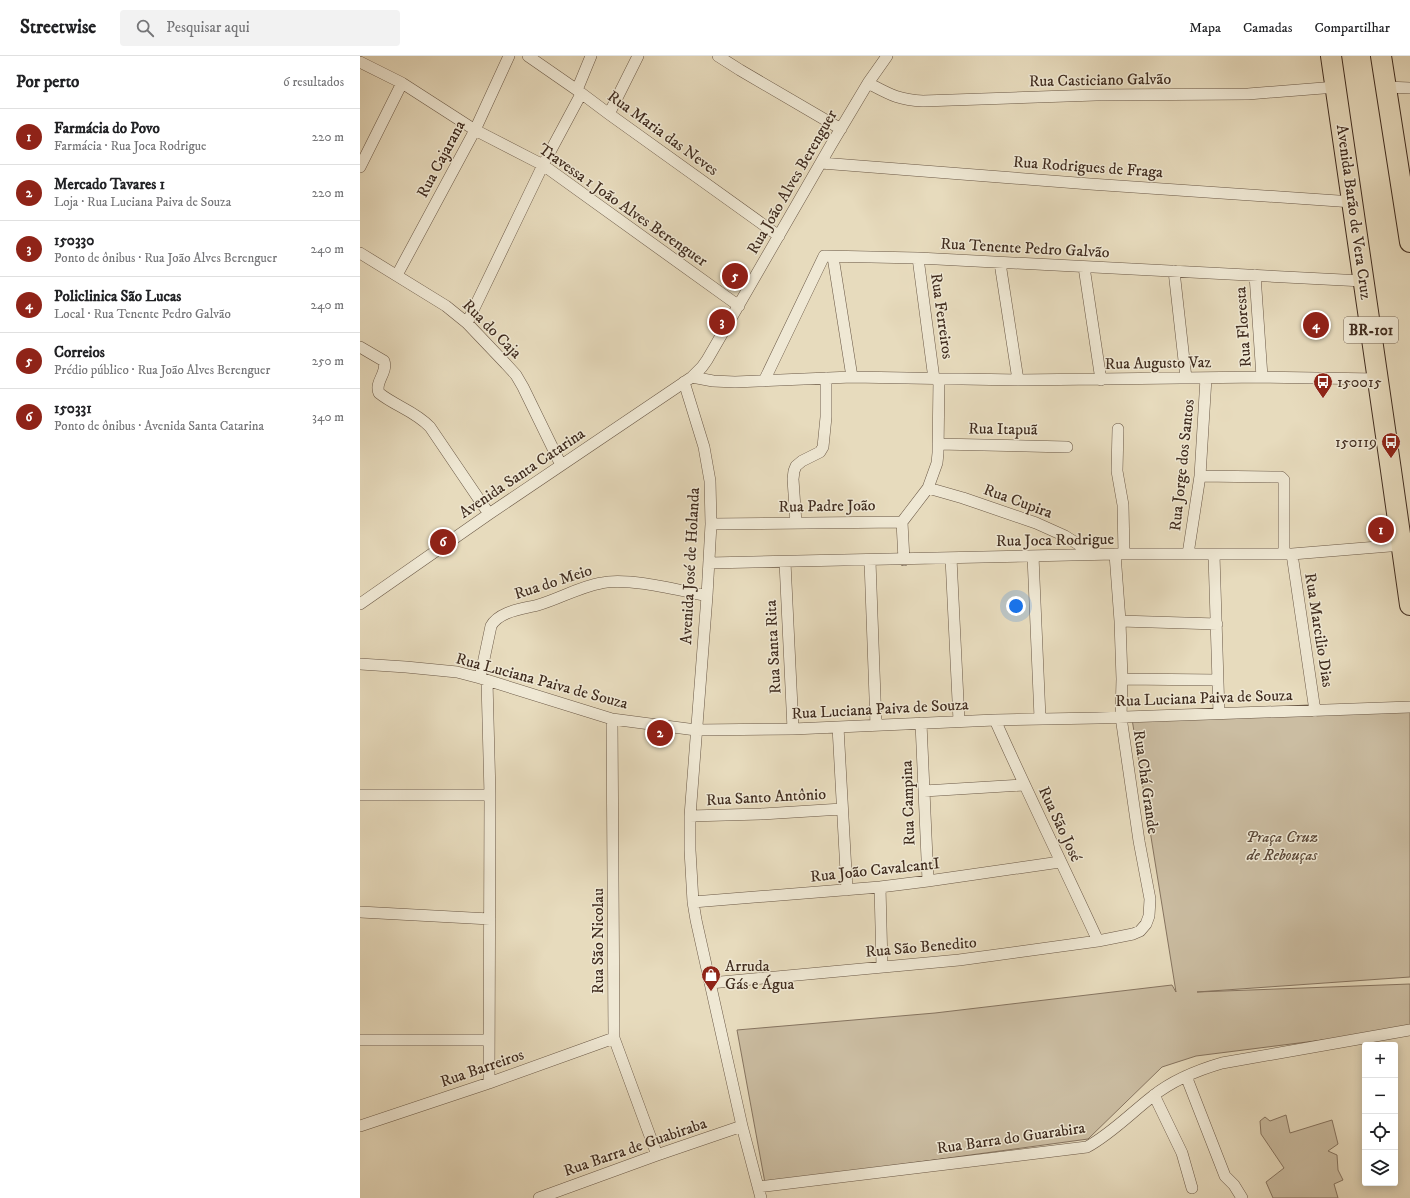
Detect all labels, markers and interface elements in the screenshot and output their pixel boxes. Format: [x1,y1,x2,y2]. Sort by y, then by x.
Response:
search box [120,10,400,46]
text: Streetwise [20,16,96,39]
icon: search [134,17,156,39]
text: Pesquisar aqui [166,18,250,37]
text: Mapa [1189,19,1221,37]
text: Camadas [1243,19,1292,37]
text: Compartilhar [1314,19,1390,37]
street label: Rua Casticiano Galvão [1029,69,1171,91]
text: Por perto [16,71,79,93]
text: 6 resultados [283,74,344,90]
street label: Rua Maria das Neves [604,86,722,180]
street label: Rua João Alves Berenguer [742,106,842,258]
street label: Rua Cajarana [412,117,470,201]
text: Farmácia do Povo [54,119,160,138]
street label: Avenida Barão de Vera Cruz [1332,123,1376,301]
text: 1 [27,129,31,145]
text: 220 m [312,129,344,145]
text: Farmácia · Rua Joca Rodrigue [54,138,206,154]
street label: Travessa 1 João Alves Berenguer [535,139,711,271]
street label: Rua Rodrigues de Fraga [1012,152,1164,182]
text: Mercado Tavares 1 [54,175,165,194]
text: 2 [26,185,32,201]
text: 220 m [312,185,344,201]
text: Loja · Rua Luciana Paiva de Souza [54,194,231,210]
text: 150330 [54,231,94,250]
street label: Rua Tenente Pedro Galvão [940,234,1110,262]
text: 3 [27,241,31,257]
text: 240 m [311,241,344,257]
text: Ponto de ônibus · Rua João Alves Berenguer [54,250,277,266]
pin: 5 [722,261,748,291]
street label: Rua Ferreiros [926,272,958,360]
street label: Rua Floresta [1230,286,1256,368]
text: Policlinica São Lucas [54,287,181,306]
street label: Rua do Caja [458,295,526,363]
text: 4 [25,297,33,313]
text: 240 m [311,297,344,313]
text: Local · Rua Tenente Pedro Galvão [54,306,231,322]
pin: 3 [709,307,735,337]
pin: 4 [1303,310,1329,340]
road number: BR-101 [1344,317,1398,343]
text: Correios [54,343,105,362]
street label: Rua Augusto Vaz [1105,352,1212,374]
text: 5 [26,353,32,369]
text: 250 m [312,353,344,369]
text: Prédio público · Rua João Alves Berenguer [54,362,270,378]
bus stop icon: 150015 [1312,371,1334,399]
place label: 150015 [1337,372,1382,392]
street label: Rua Jorge dos Santos [1165,398,1199,532]
text: 150331 [54,399,92,418]
text: 6 [26,409,32,425]
text: 340 m [312,409,344,425]
text: Ponto de ônibus · Avenida Santa Catarina [54,418,264,434]
street label: Rua Itapuã [968,418,1038,440]
street label: Avenida Santa Catarina [455,423,589,523]
bus stop icon: 150119 [1380,431,1402,459]
place label: 150119 [1335,432,1377,452]
street label: Rua Cupira [981,479,1055,523]
street label: Avenida José de Holanda [676,487,704,645]
street label: Rua Padre João [778,495,876,517]
pin: 1 [1368,515,1394,545]
pin: 6 [430,527,456,557]
street label: Rua Joca Rodrigue [996,529,1115,551]
street label: Rua do Meio [512,560,595,604]
street label: Rua Marcilio Dias [1300,572,1338,688]
your location [1006,596,1026,616]
street label: Rua Santa Rita [761,599,785,694]
street label: Rua Luciana Paiva de Souza [454,648,630,714]
street label: Rua Luciana Paiva de Souza [1115,685,1293,711]
street label: Rua Luciana Paiva de Souza [791,694,969,724]
pin: 2 [647,718,673,748]
street label: Rua Chá Grande [1129,729,1163,836]
street label: Rua Campina [897,760,919,846]
street label: Rua São José [1034,783,1086,865]
street label: Rua Santo Antônio [706,784,827,810]
park label: Praça Cruz de Rebouças [1246,827,1318,865]
street label: Rua João CavalcantI [809,853,941,887]
street label: Rua São Nicolau [588,888,608,994]
street label: Rua São Benedito [865,932,978,962]
place label: Arruda Gás e Água [725,956,795,994]
shop icon: Arruda Gás e Água [700,964,722,992]
map controls [1362,1042,1398,1186]
button: + [1362,1042,1398,1078]
street label: Rua Barreiros [437,1044,527,1092]
button: − [1362,1078,1398,1114]
street label: Rua Barra de Guabiraba [561,1113,709,1181]
button: locate [1362,1114,1398,1150]
street label: Rua Barra do Guarabira [936,1118,1087,1158]
button: layers [1362,1150,1398,1186]

